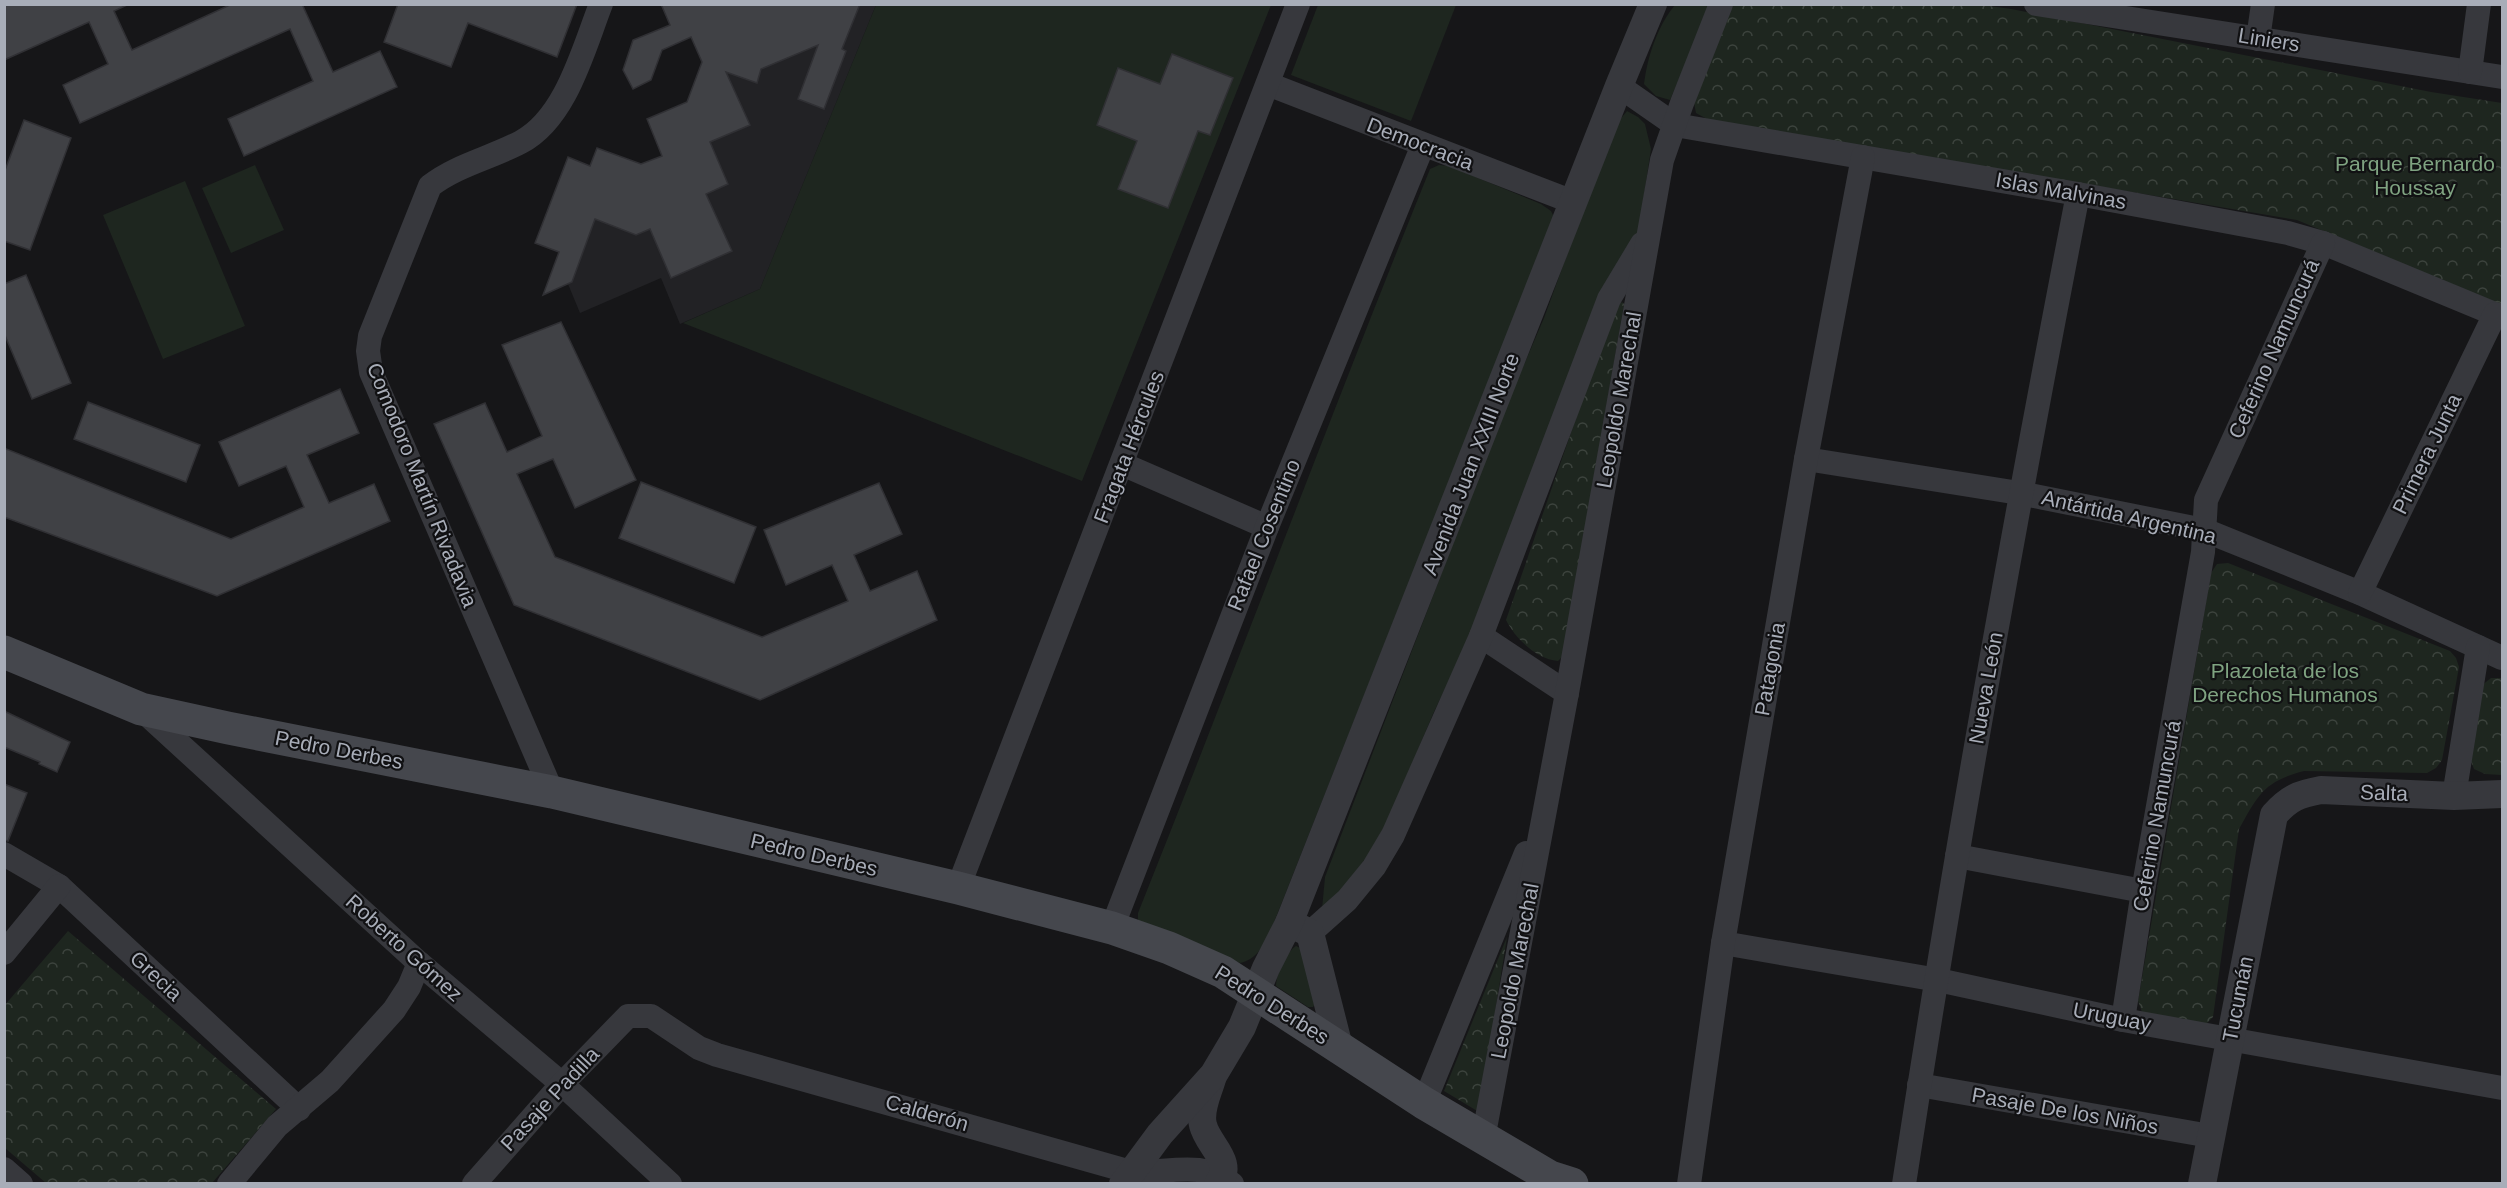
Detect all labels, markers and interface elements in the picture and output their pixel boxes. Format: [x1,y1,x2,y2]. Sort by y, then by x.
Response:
street label: Liniers [2237,23,2301,56]
street label: Democracia [1364,113,1477,174]
park label: Parque Bernardo Houssay [2335,152,2495,199]
street label: Islas Malvinas [1994,168,2128,213]
street label: Ceferino Namuncurá [2224,255,2324,442]
street label: Leopoldo Marechal [1592,310,1645,490]
street label: Avenida Juan XXIII Norte [1418,350,1523,578]
street label: Comodoro Martín Rivadavia [363,359,482,611]
street label: Fragata Hércules [1089,368,1168,526]
street label: Primera Junta [2388,390,2466,518]
street label: Rafael Cosentino [1223,456,1304,614]
street label: Antártida Argentina [2040,485,2219,548]
street label: Patagonia [1750,620,1789,717]
street label: Nueva León [1964,630,2007,746]
park label: Plazoleta de los Derechos Humanos [2192,659,2378,706]
street label: Ceferino Namuncurá [2128,718,2185,913]
street label: Pedro Derbes [273,726,405,773]
street label: Salta [2360,780,2409,805]
street label: Pedro Derbes [748,829,880,880]
street label: Leopoldo Marechal [1486,881,1543,1061]
street label: Roberto Gómez [342,889,467,1006]
street label: Grecia [126,946,187,1005]
street label: Tucumán [2218,954,2257,1044]
street label: Pedro Derbes [1211,960,1333,1049]
street label: Uruguay [2071,998,2154,1035]
street label: Pasaje Padilla [496,1042,604,1155]
street label: Pasaje De los Niños [1970,1083,2160,1138]
street label: Calderón [883,1090,971,1135]

